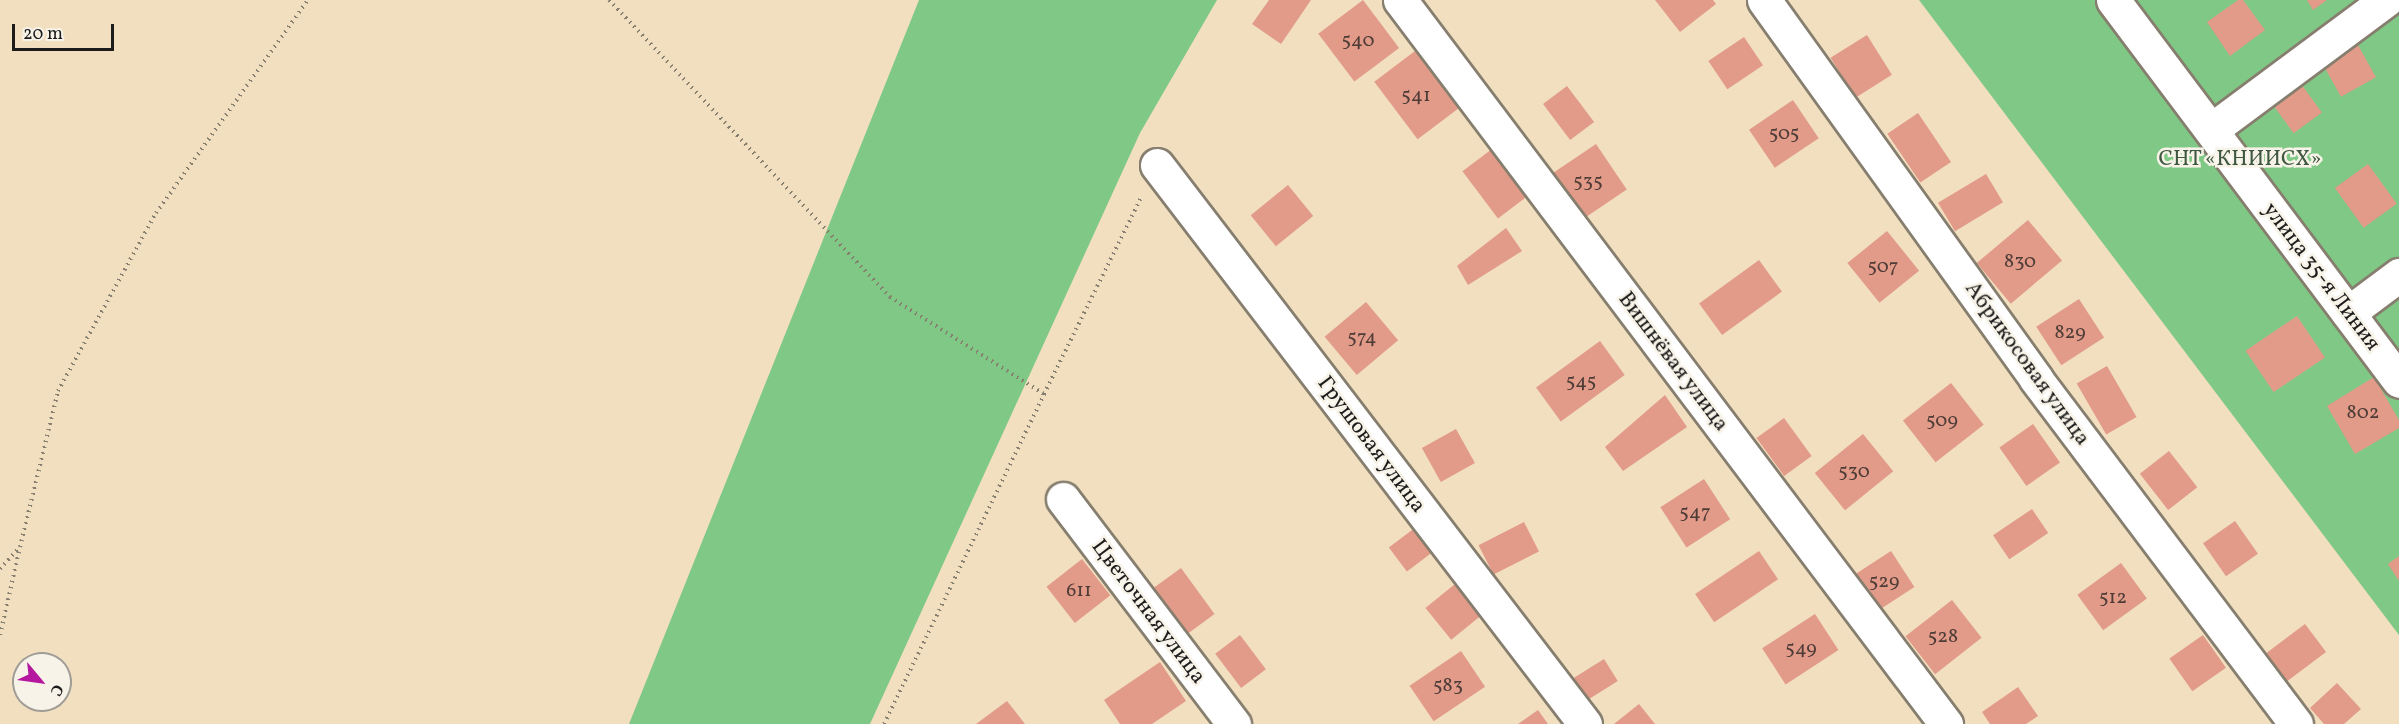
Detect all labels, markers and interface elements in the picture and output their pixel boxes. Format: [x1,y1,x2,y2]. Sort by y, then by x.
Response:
scale bar [15,12,117,50]
text: 20 m [23,22,63,47]
house number: 540 [1341,29,1375,53]
house number: 541 [1401,84,1431,108]
house number: 505 [1769,122,1799,146]
park label: СНТ «КНИИСХ» [2158,147,2322,173]
house number: 535 [1573,170,1603,194]
street label: улица 35-я Линия [2257,198,2385,356]
house number: 830 [2004,250,2036,274]
house number: 507 [1868,255,1898,279]
street label: Абрикосовая улица [1958,277,2096,451]
street label: Вишнёвая улица [1612,287,1734,437]
house number: 829 [2054,321,2086,345]
house number: 574 [1347,326,1377,350]
house number: 545 [1566,370,1596,394]
street label: Грушовая улица [1311,371,1431,519]
house number: 802 [2347,401,2379,425]
house number: 509 [1926,409,1958,433]
house number: 530 [1838,460,1870,484]
house number: 547 [1679,501,1711,525]
street label: Цветочная улица [1085,534,1211,690]
house number: 529 [1869,570,1899,594]
house number: 611 [1066,579,1092,603]
house number: 512 [2099,586,2127,610]
house number: 528 [1928,625,1958,649]
house number: 549 [1785,637,1817,661]
north arrow [12,652,72,712]
house number: 583 [1433,674,1463,698]
text: С [44,680,68,700]

